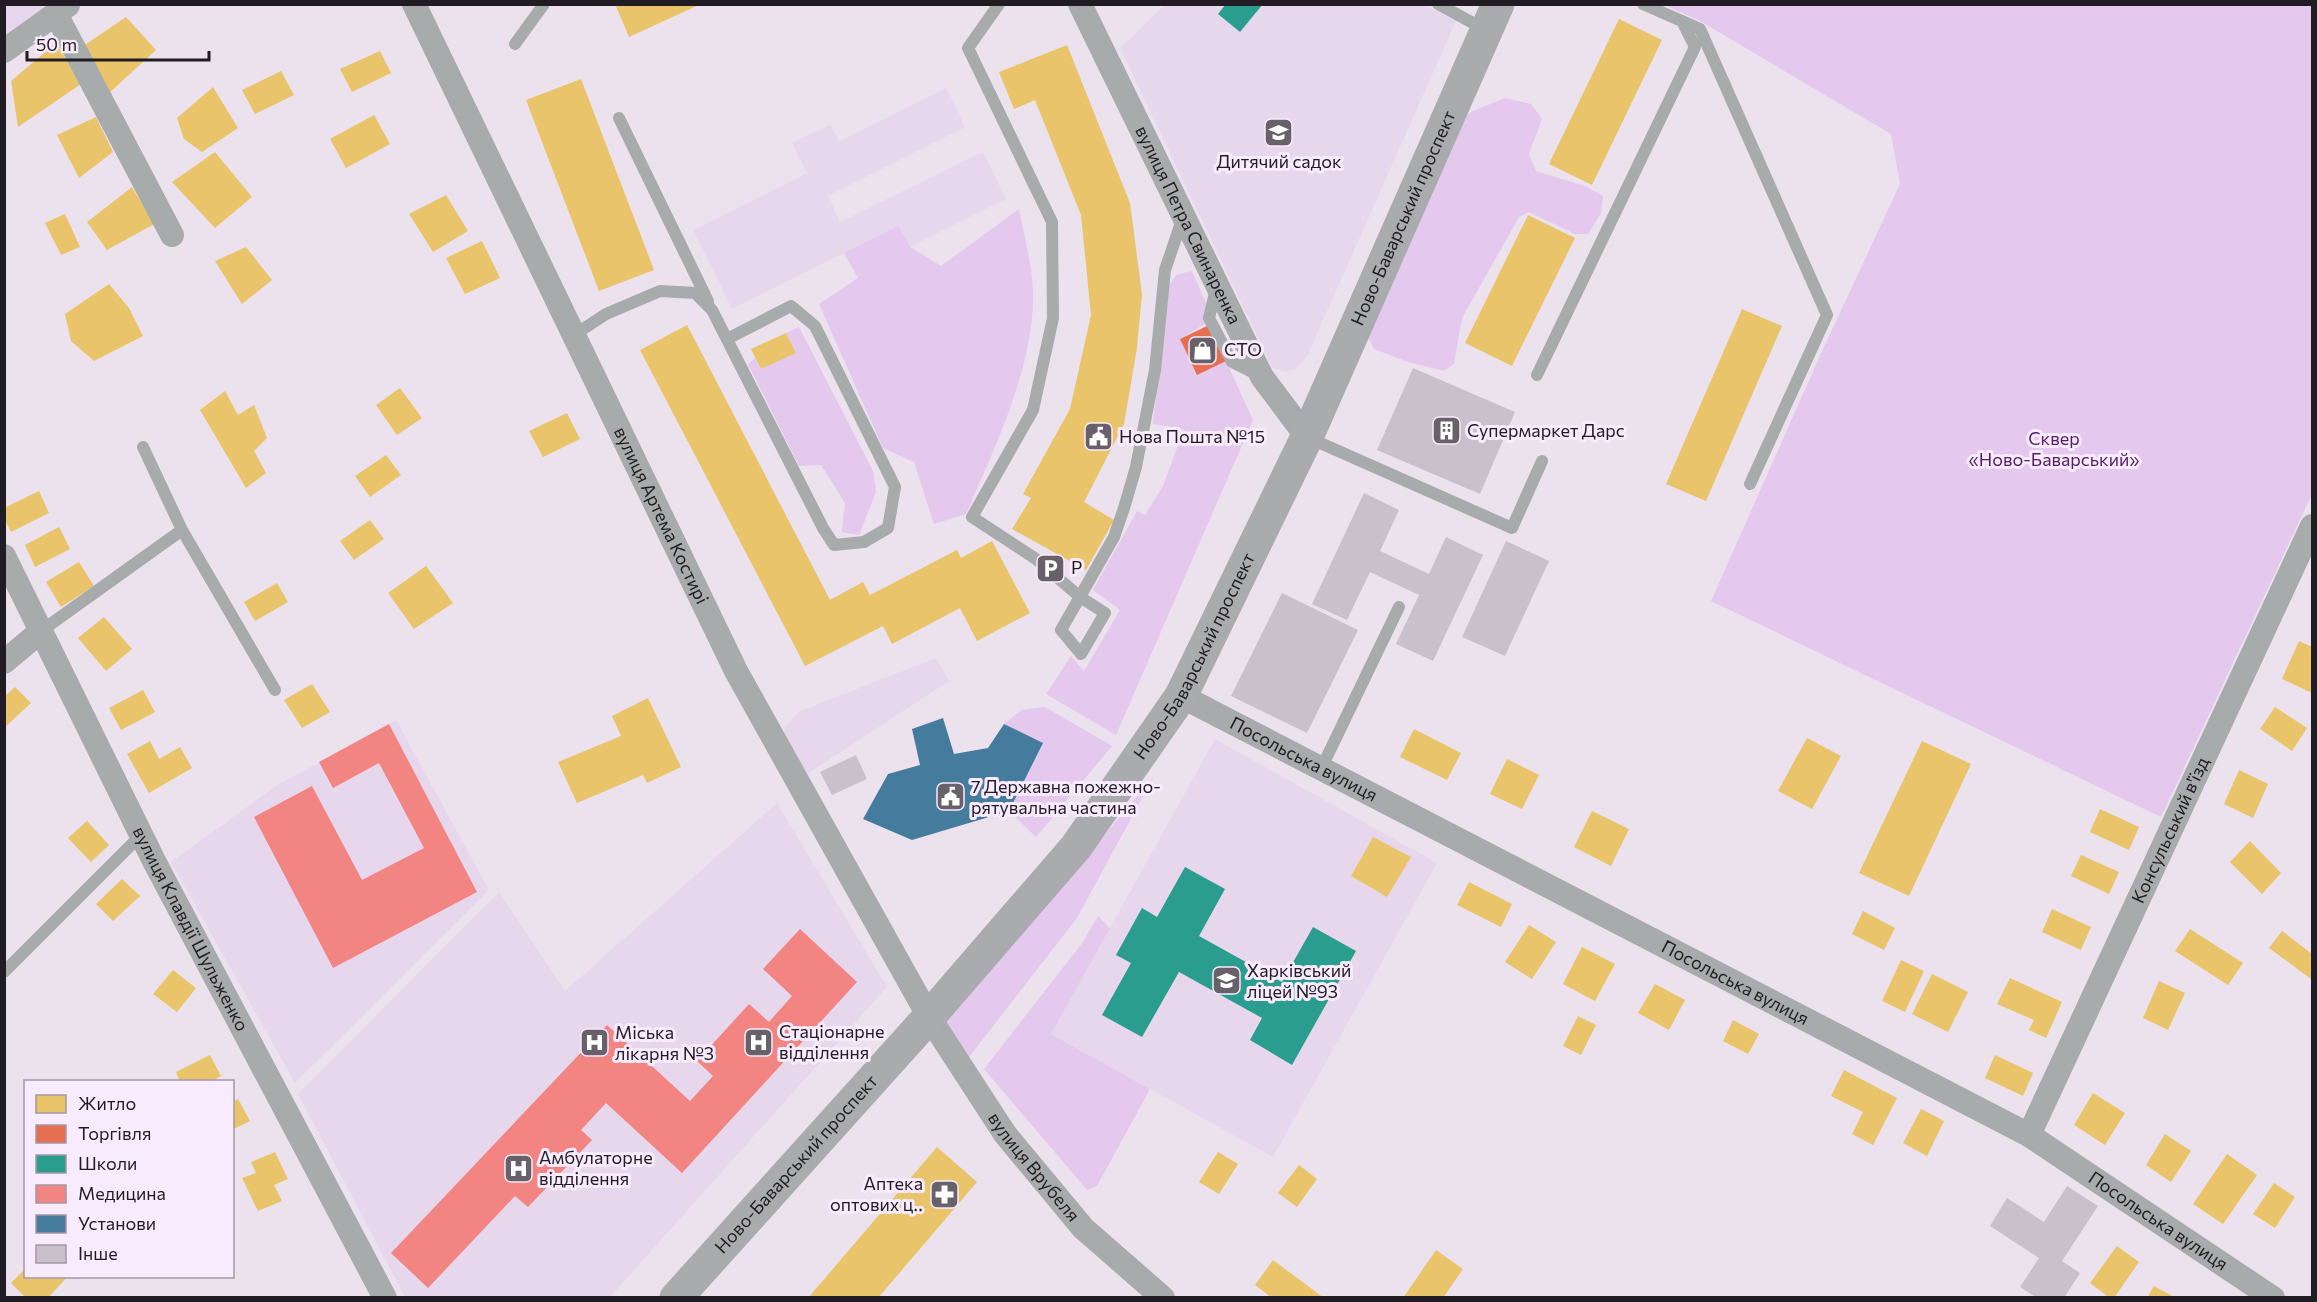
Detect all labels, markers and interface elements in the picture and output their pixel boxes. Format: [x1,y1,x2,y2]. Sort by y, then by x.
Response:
scale bar [27,24,208,62]
text: 50 m [36,33,77,55]
street label: Ново-Баварський проспект [1346,106,1460,329]
school or university icon: Дитячий садок [1263,117,1295,149]
street label: вулиця Петра Свинаренка [1131,122,1247,328]
place label: Дитячий садок [1216,150,1342,172]
shop icon: СТО [1187,334,1219,366]
place label: СТО [1224,338,1262,360]
building icon: Супермаркет Дарс [1430,415,1462,447]
place label: Супермаркет Дарс [1467,419,1625,441]
public building icon: Нова Пошта №15 [1082,421,1114,453]
street label: вулиця Артема Костирі [610,423,714,607]
place label: Нова Пошта №15 [1119,425,1265,447]
park label: Сквер «Ново-Баварський» [1968,427,2140,470]
street label: Ново-Баварський проспект [1128,549,1259,763]
parking icon: Р [1034,552,1066,584]
place label: Р [1071,556,1082,578]
street label: Посольська вулиця [1227,711,1381,806]
street label: Консульський в'їзд [2126,753,2213,907]
place label: 7 Державна пожежно- рятувальна частина [971,775,1161,818]
public building icon: 7 Державна пожежно- рятувальна частина [934,781,966,813]
street label: вулиця Клавдії Шульженко [129,823,254,1035]
street label: Посольська вулиця [1658,935,1813,1029]
place label: Харківський ліцей №93 [1247,959,1351,1002]
school or university icon: Харківський ліцей №93 [1210,965,1242,997]
place label: Стаціонарне відділення [779,1020,885,1063]
place label: Міська лікарня №3 [615,1021,714,1064]
hospital icon: Стаціонарне відділення [742,1026,774,1058]
hospital icon: Міська лікарня №3 [578,1027,610,1059]
street label: Ново-Баварський проспект [710,1069,882,1257]
legend [24,1080,234,1278]
text: Житло [78,1092,136,1114]
street label: вулиця Врубеля [984,1108,1085,1225]
text: Торгівля [78,1122,151,1144]
place label: Амбулаторне відділення [539,1146,653,1189]
text: Школи [78,1152,137,1174]
hospital icon: Амбулаторне відділення [502,1152,534,1184]
street label: Посольська вулиця [2085,1166,2232,1275]
place label: Аптека оптових ц‥ [830,1172,923,1215]
pharmacy icon: Аптека оптових ц‥ [928,1178,960,1210]
text: Медицина [78,1182,166,1204]
text: Установи [78,1212,156,1234]
text: Інше [78,1242,118,1264]

